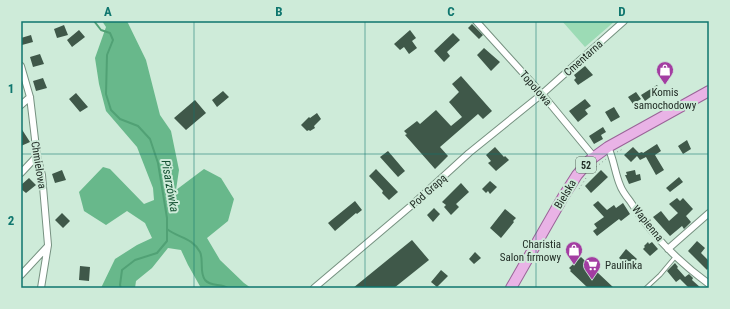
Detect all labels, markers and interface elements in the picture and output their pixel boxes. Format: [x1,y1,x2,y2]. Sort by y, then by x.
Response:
text: A [104,4,112,19]
text: B [275,4,283,19]
text: C [447,4,455,19]
text: D [618,4,626,19]
street label: Cmentarna [561,38,605,79]
shop icon: Komis samochodowy [655,60,675,85]
street label: Topolowa [517,68,554,108]
text: 1 [8,81,14,96]
place label: Komis samochodowy [634,86,697,112]
street label: Chmielowa [28,140,49,190]
road number: 52 [576,157,596,173]
water label: Pisarzówka [159,159,181,213]
street label: Pod Grapą [407,171,449,211]
street label: Bielska [552,177,579,211]
street label: Wapienna [629,203,666,244]
text: 2 [8,213,15,228]
place label: Charistia Salon firmowy [500,238,561,264]
shop icon: Charistia Salon firmowy [564,240,584,265]
supermarket icon: Paulinka [582,255,602,280]
place label: Paulinka [605,259,642,272]

